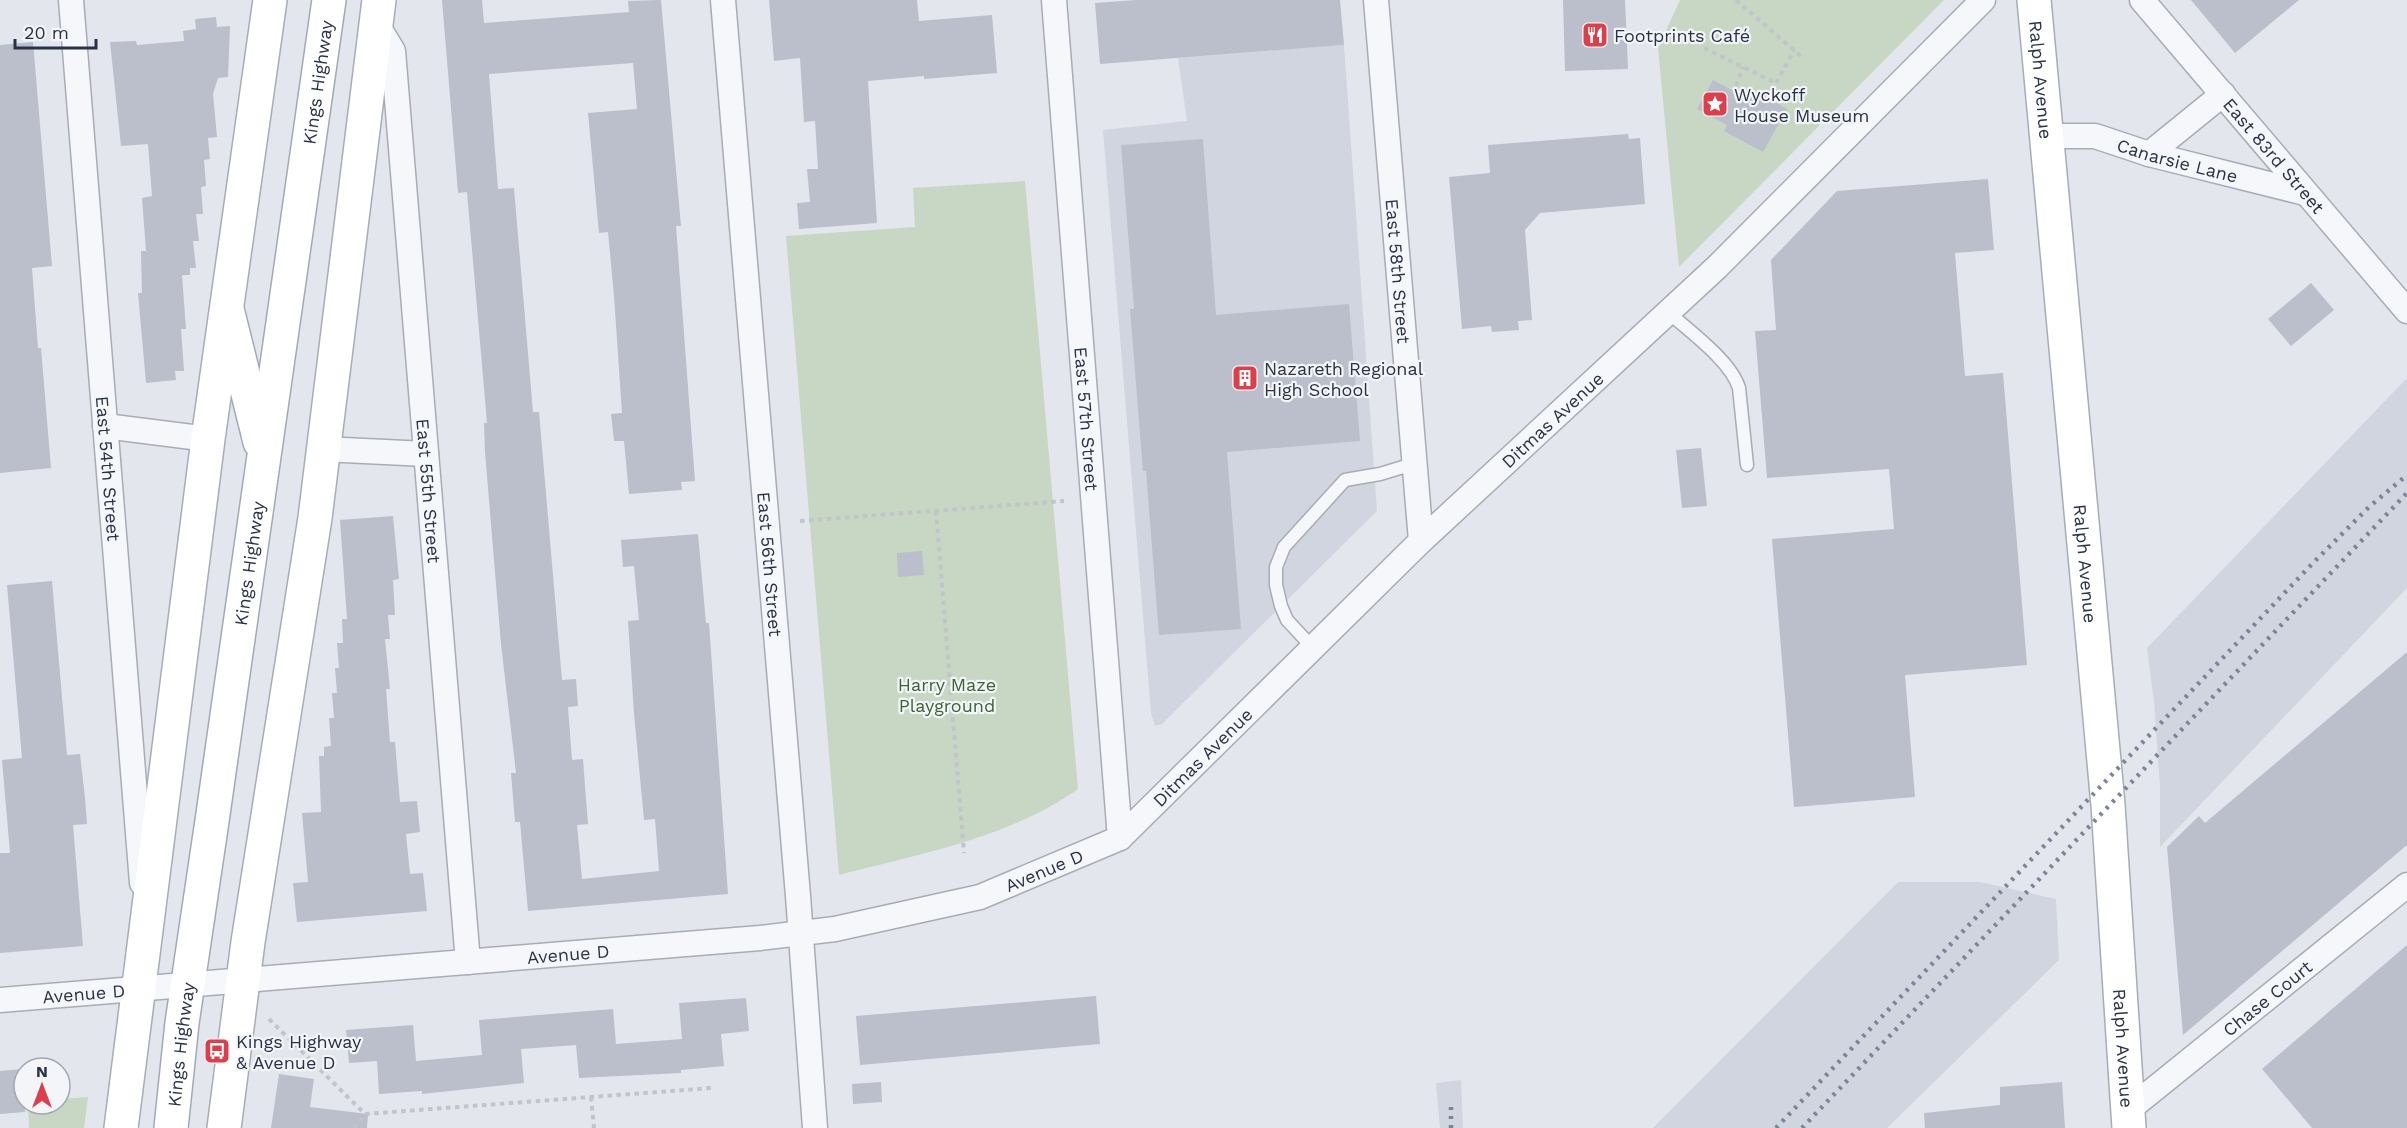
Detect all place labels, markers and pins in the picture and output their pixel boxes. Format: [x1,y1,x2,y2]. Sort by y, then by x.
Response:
restaurant icon: Footprints Café [1580,20,1610,50]
place label: Footprints Café [1614,25,1750,46]
place label: Wyckoff House Museum [1734,84,1869,126]
place icon: Wyckoff House Museum [1700,89,1730,119]
place label: Nazareth Regional High School [1264,358,1424,400]
building icon: Nazareth Regional High School [1230,363,1260,393]
place label: Kings Highway & Avenue D [236,1031,362,1073]
bus stop icon: Kings Highway & Avenue D [202,1036,232,1066]

